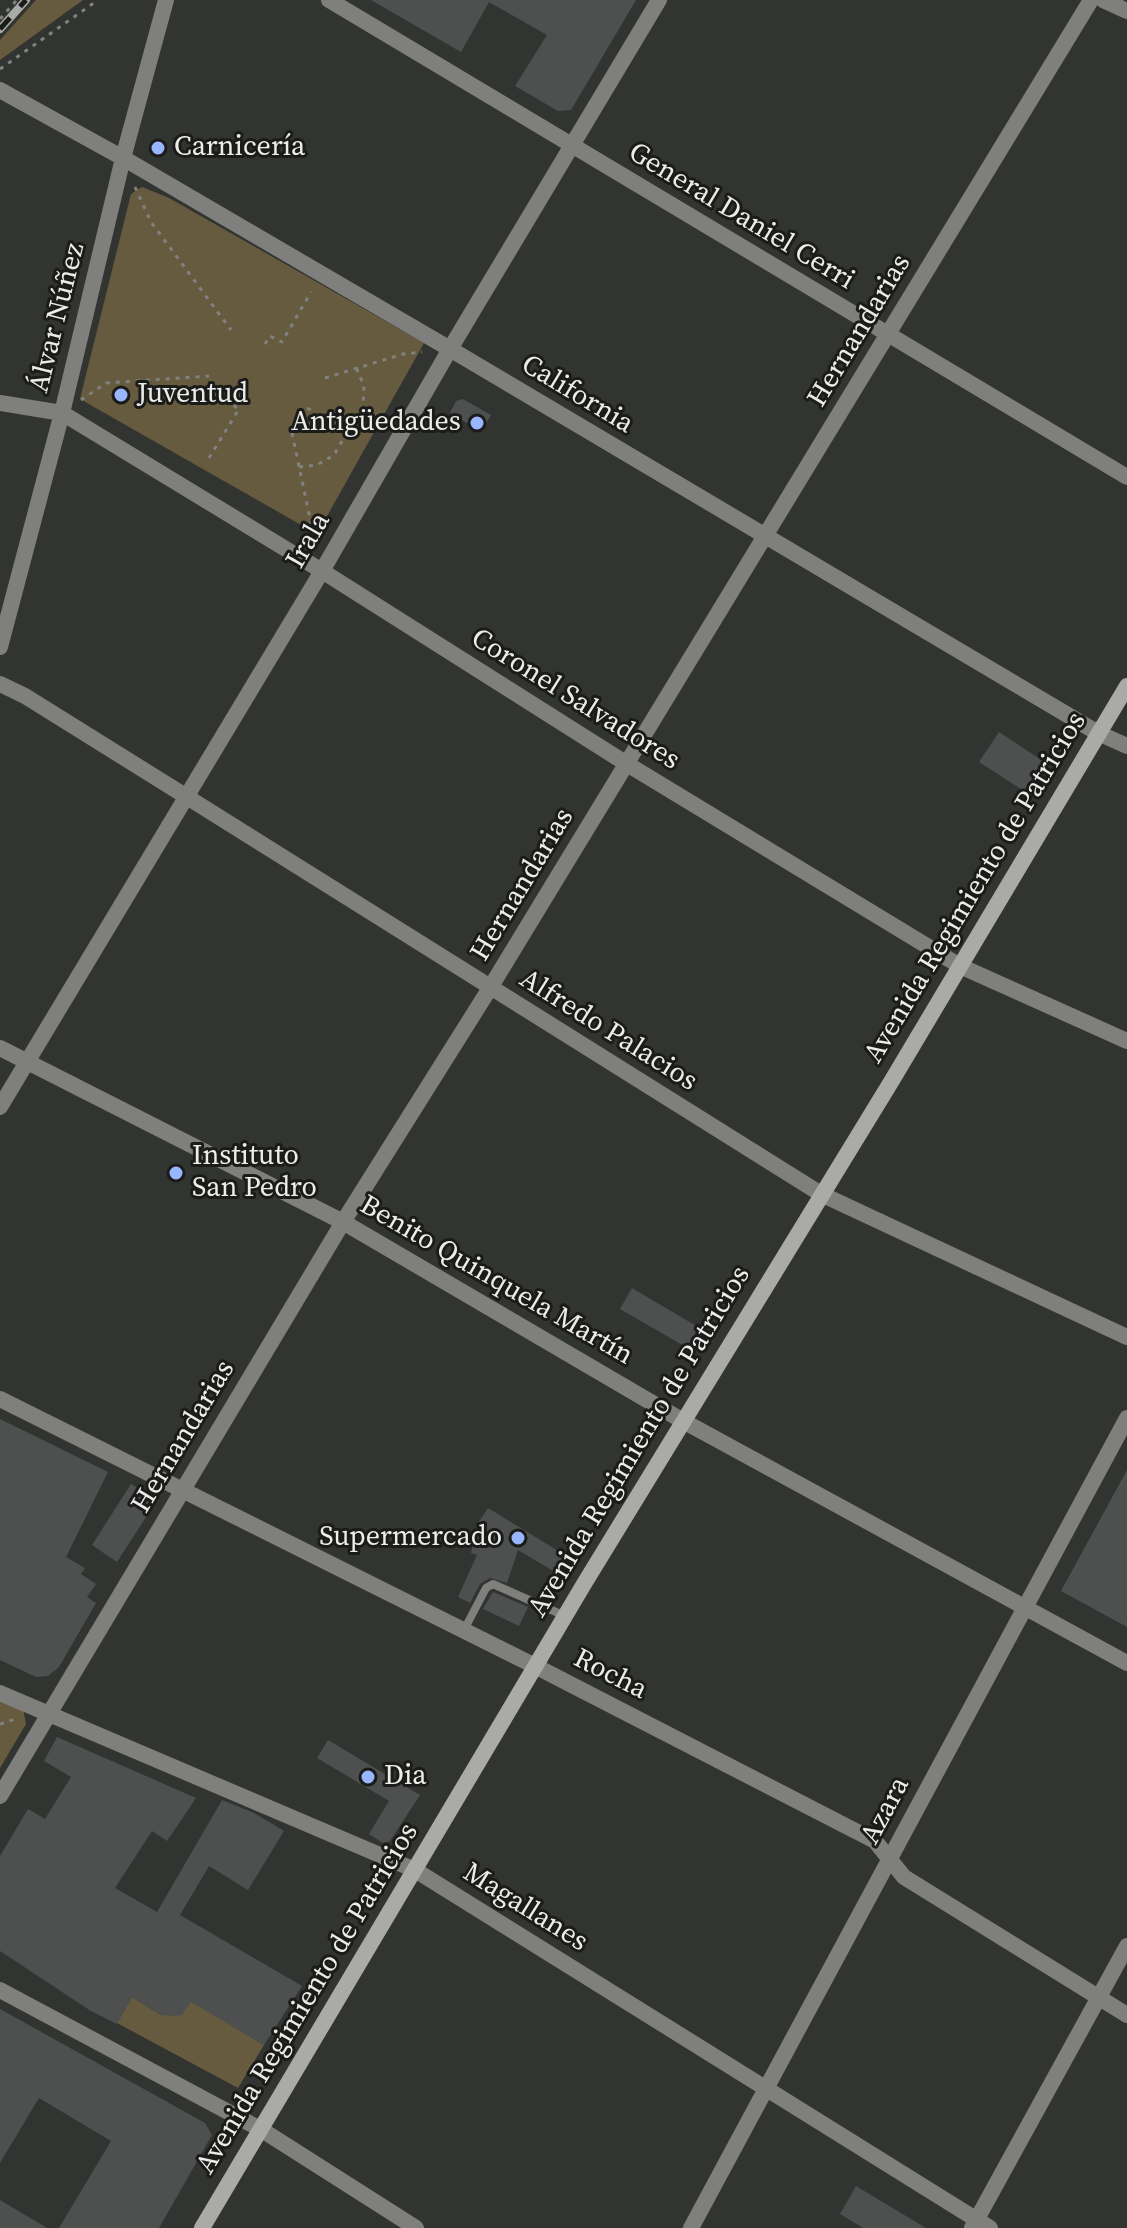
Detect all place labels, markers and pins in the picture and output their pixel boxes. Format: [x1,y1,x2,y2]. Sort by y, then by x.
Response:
place label: Carnicería [174,131,305,165]
marker: Carnicería [149,139,167,157]
place label: Juventud [137,378,248,412]
marker: Juventud [112,386,130,404]
place label: Antigüedades [291,406,461,440]
marker: Antigüedades [468,414,486,432]
place label: Instituto San Pedro [192,1140,317,1206]
marker: Instituto San Pedro [167,1164,185,1182]
place label: Supermercado [319,1521,502,1555]
marker: Supermercado [509,1529,527,1547]
place label: Dia [384,1760,426,1794]
marker: Dia [359,1768,377,1786]

